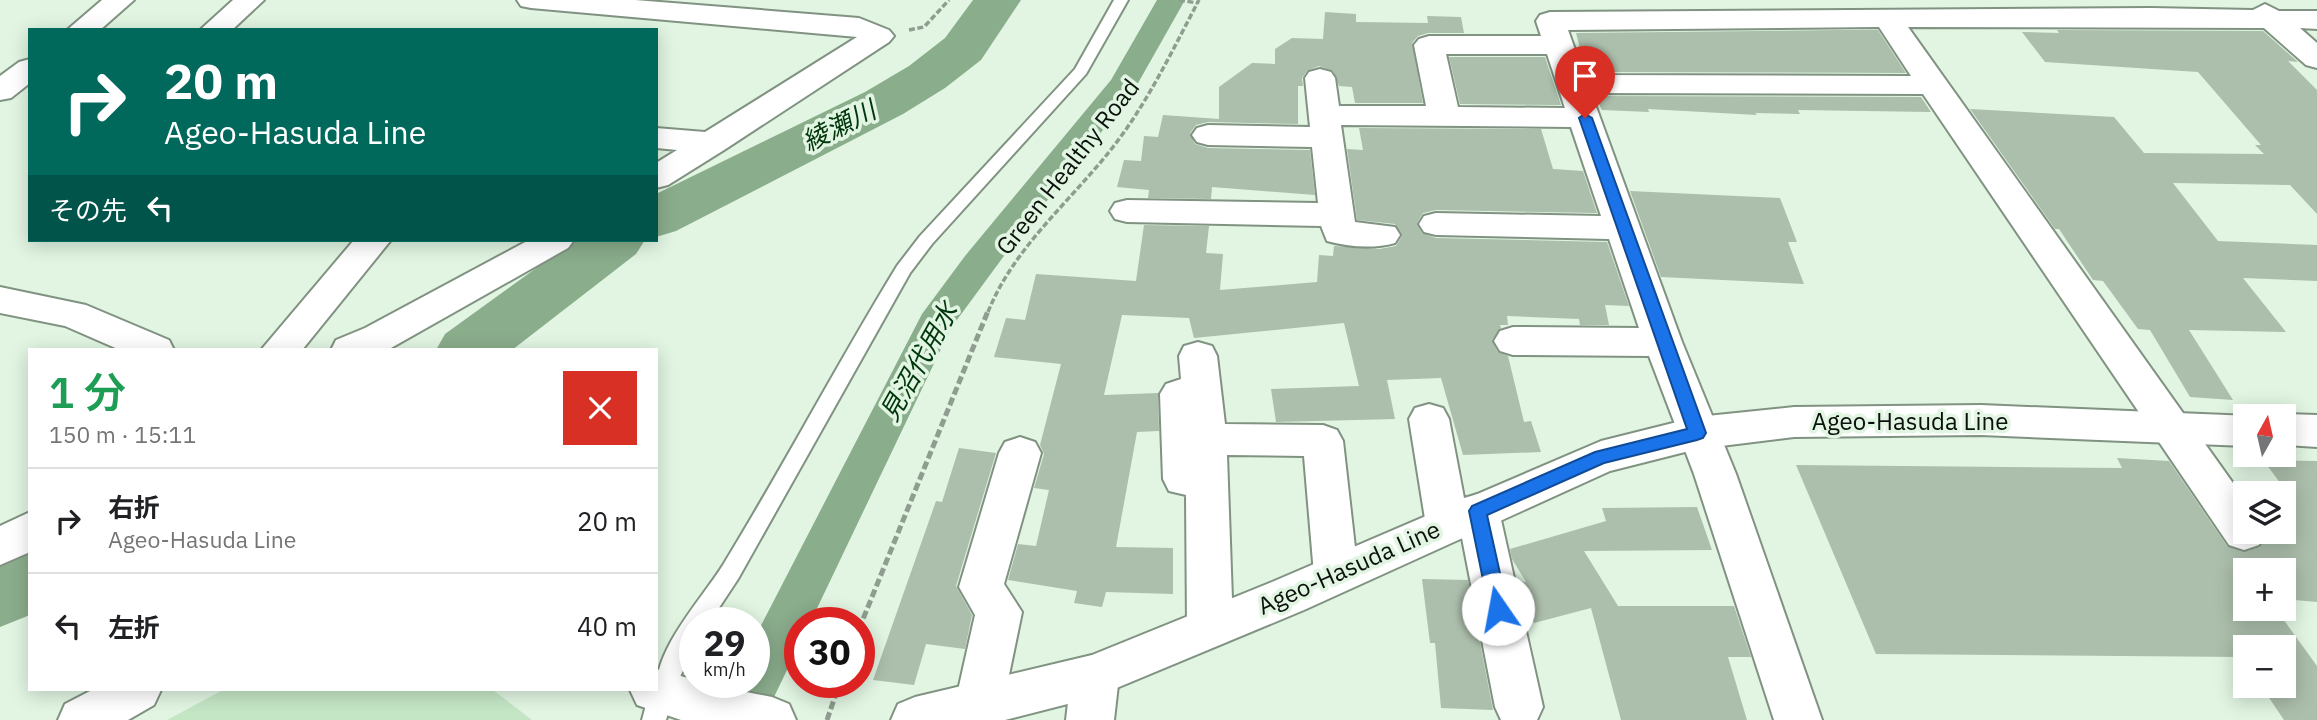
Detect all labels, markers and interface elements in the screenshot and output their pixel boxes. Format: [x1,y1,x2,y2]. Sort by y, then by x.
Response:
pin [1555,46,1615,118]
text: 20 m [164,49,278,112]
icon: right [49,56,140,147]
icon: arrive [1566,57,1604,95]
street label: Green Healthy Road [988,72,1146,261]
water label: 綾瀬川 [796,91,884,158]
text: Ageo-Hasuda Line [164,111,426,153]
icon: left [141,189,179,227]
text: その先 [49,193,127,227]
water label: 見沼代用水 [872,294,966,427]
text: 1 分 [49,365,126,420]
button: close [563,371,637,445]
north arrow [2233,404,2296,467]
map controls [2233,404,2296,698]
street label: Ageo-Hasuda Line [1812,405,2008,437]
text: 150 m · 15:11 [49,419,196,449]
button: layers [2233,481,2296,544]
text: 右折 [108,490,160,524]
icon: right [49,502,87,540]
text: 20 m [577,504,637,538]
street label: Ageo-Hasuda Line [1252,512,1445,622]
text: Ageo-Hasuda Line [108,524,297,554]
button: + [2233,558,2296,621]
position arrow [1461,572,1535,646]
icon: left [49,607,87,645]
speed limit sign: 30 [784,607,875,698]
text: 40 m [577,609,637,643]
text: 左折 [108,610,160,644]
text: 29 [703,620,746,666]
button: − [2233,635,2296,698]
text: km/h [703,658,746,681]

